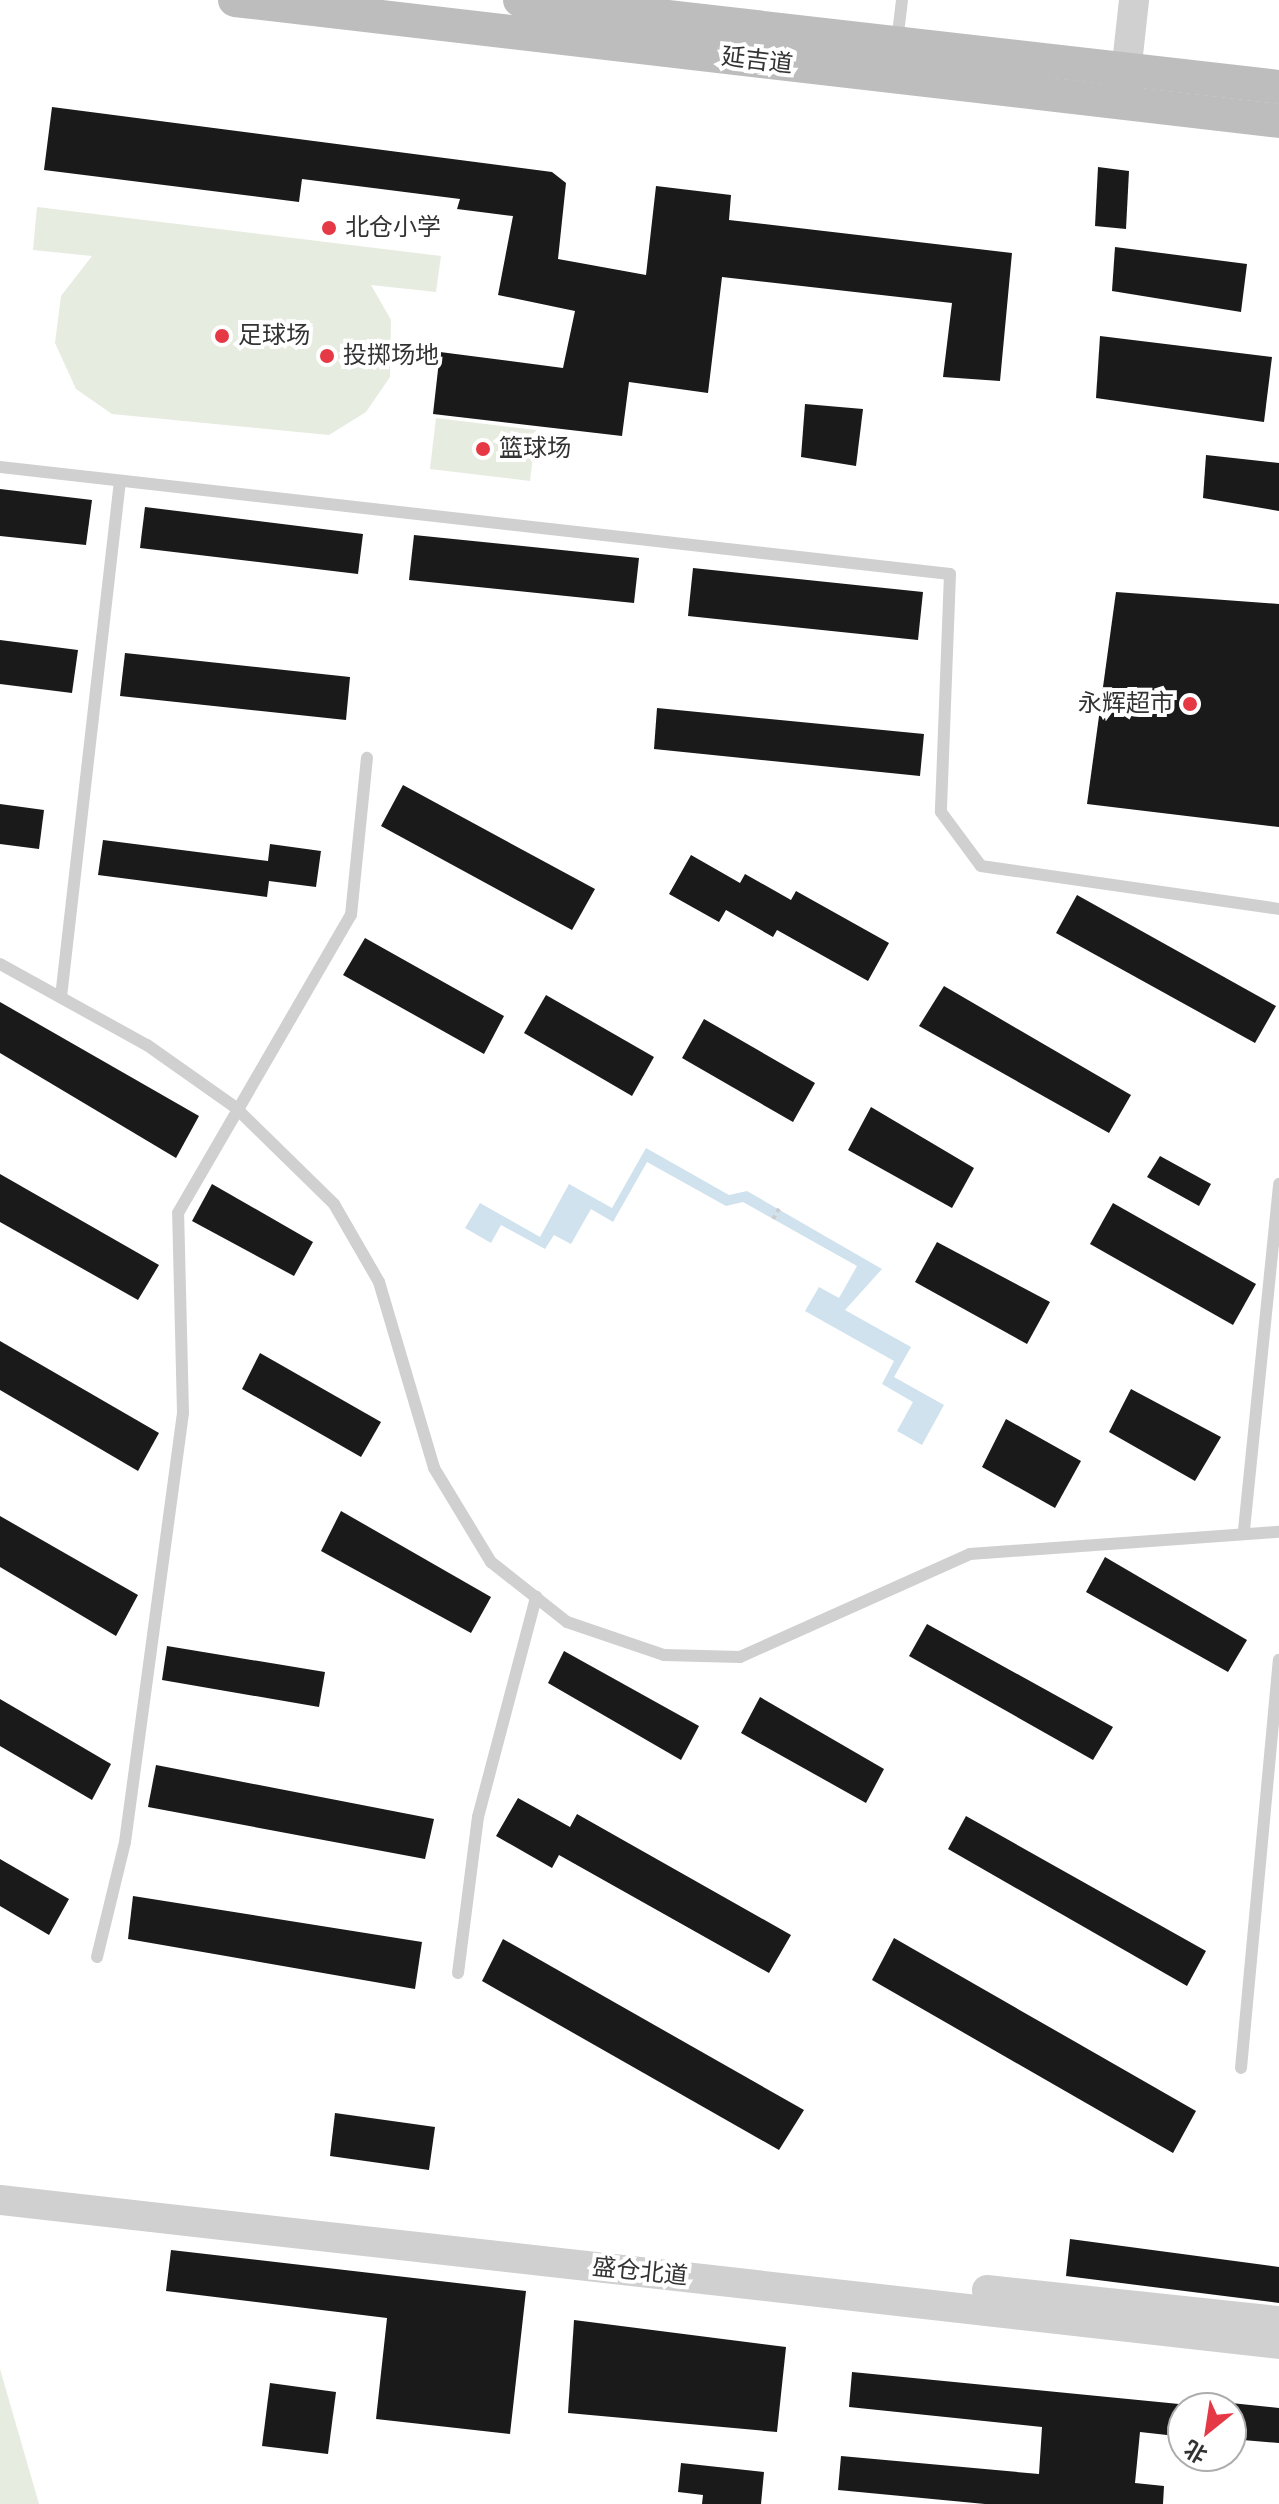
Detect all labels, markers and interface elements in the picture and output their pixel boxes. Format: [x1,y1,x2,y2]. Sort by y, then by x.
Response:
street label: 延吉道 [720,42,794,80]
place label: 北仓小学 [345,214,441,242]
marker: 北仓小学 [320,219,338,237]
place label: 足球场 [238,322,310,350]
marker: 足球场 [213,327,231,345]
place label: 投掷场地 [343,342,439,370]
marker: 投掷场地 [318,347,336,365]
place label: 篮球场 [499,435,571,463]
marker: 篮球场 [474,440,492,458]
place label: 永辉超市 [1078,690,1174,718]
marker: 永辉超市 [1181,695,1199,713]
street label: 盛仓北道 [591,2253,689,2291]
north arrow [1167,2392,1247,2472]
text: 北 [1180,2435,1212,2468]

